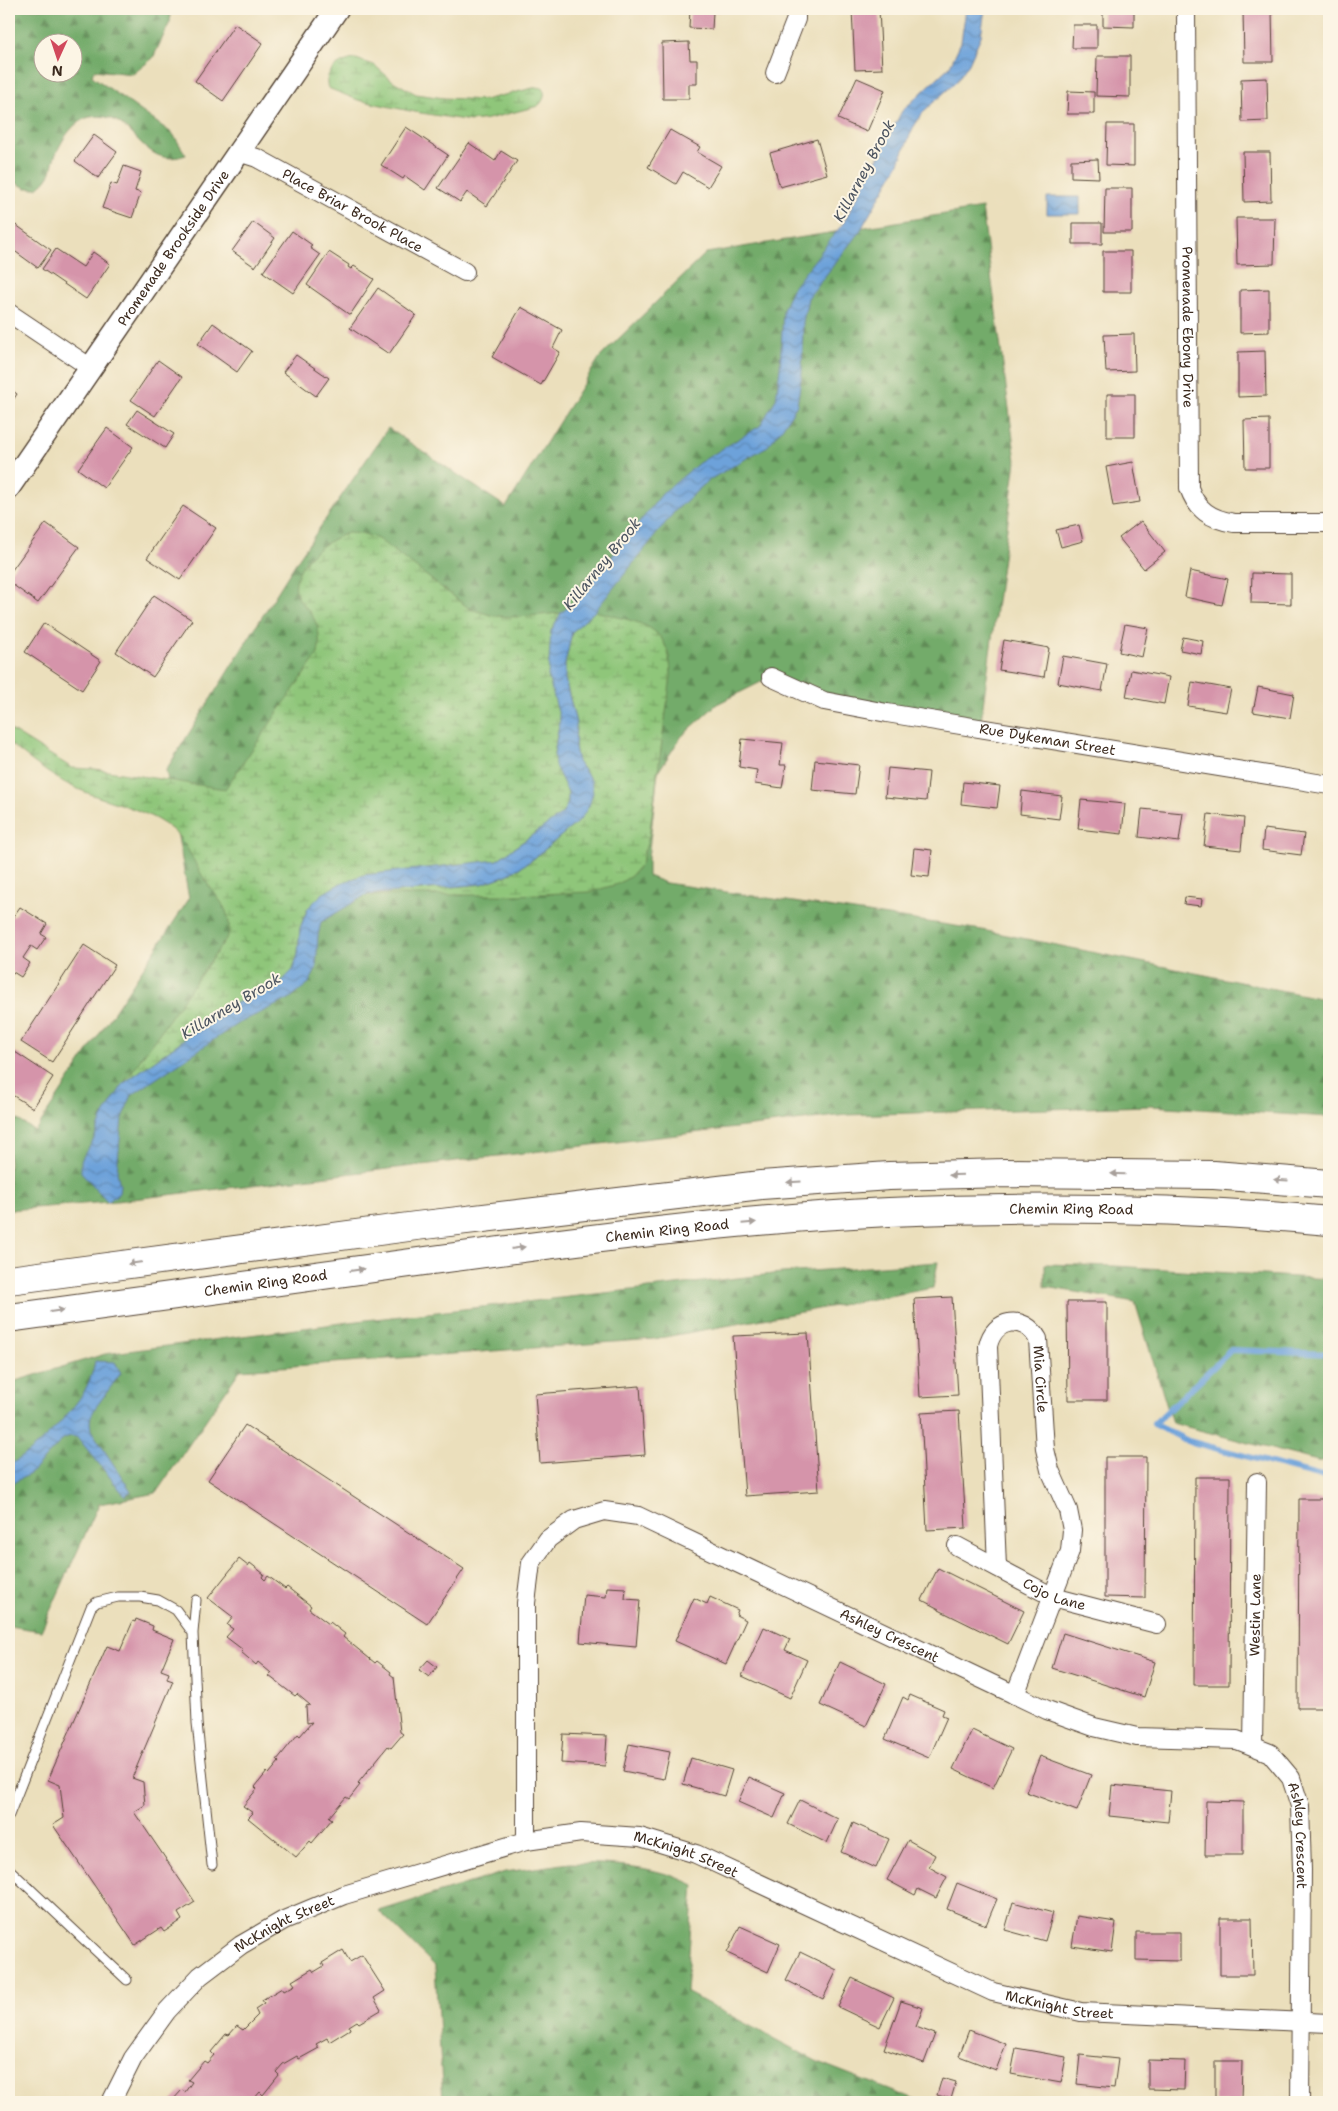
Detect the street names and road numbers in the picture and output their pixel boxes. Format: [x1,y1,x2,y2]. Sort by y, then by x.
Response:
street label: Place Briar Brook Place [279,165,426,256]
street label: Promenade Brookside Drive [113,166,233,330]
street label: Promenade Ebony Drive [1178,246,1197,408]
street label: Rue Dykeman Street [978,719,1117,759]
street label: Chemin Ring Road [1009,1200,1134,1218]
street label: Chemin Ring Road [604,1215,730,1246]
street label: Chemin Ring Road [203,1265,328,1300]
street label: Mia Circle [1029,1345,1052,1414]
street label: Westin Lane [1245,1573,1265,1657]
street label: Cojo Lane [1020,1574,1088,1614]
street label: Ashley Crescent [837,1604,942,1667]
street label: Ashley Crescent [1284,1780,1311,1889]
street label: McKnight Street [632,1827,741,1881]
street label: McKnight Street [230,1891,337,1956]
street label: McKnight Street [1004,1986,1114,2022]

